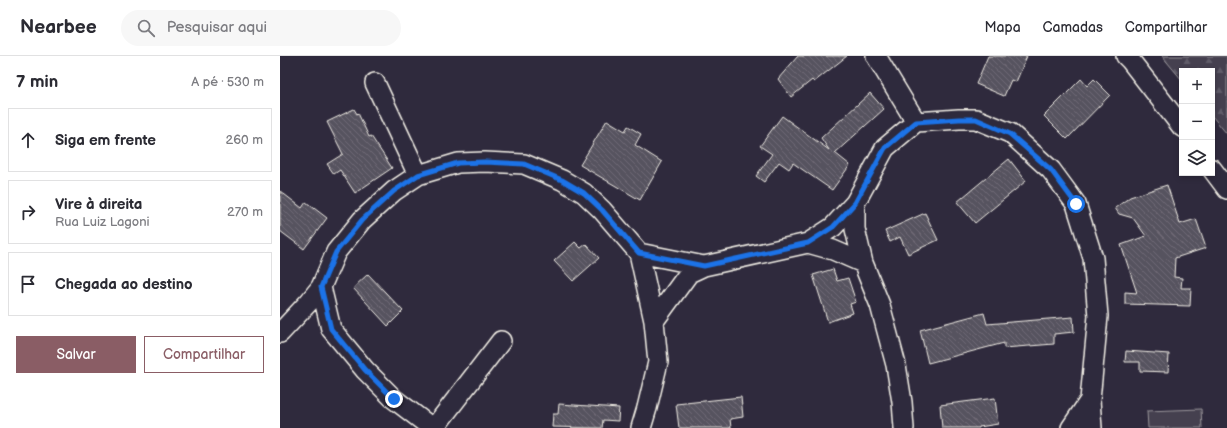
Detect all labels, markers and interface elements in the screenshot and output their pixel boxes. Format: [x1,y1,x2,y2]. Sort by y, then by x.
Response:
search box [121,10,401,46]
text: Nearbee [20,16,97,39]
icon: search [135,17,157,39]
text: Pesquisar aqui [167,18,267,37]
text: Mapa [985,19,1021,36]
text: Camadas [1043,19,1103,36]
text: Compartilhar [1125,19,1207,36]
map controls [1179,68,1215,176]
button: + [1179,68,1215,104]
text: 7 min [16,72,58,92]
text: A pé · 530 m [191,74,264,90]
button: − [1179,104,1215,140]
icon: ahead [17,129,39,151]
text: Siga em frente [55,131,156,150]
text: 260 m [225,132,263,148]
button: layers [1179,140,1215,176]
text: Vire à direita [55,195,142,214]
route start [1067,195,1085,213]
icon: right [17,201,39,223]
text: 270 m [227,204,263,220]
text: Rua Luiz Lagoni [55,214,150,230]
icon: arrive [17,273,39,295]
text: Chegada ao destino [55,275,193,294]
button: Salvar [16,336,136,373]
button: Compartilhar [144,336,264,373]
route end [385,390,403,408]

